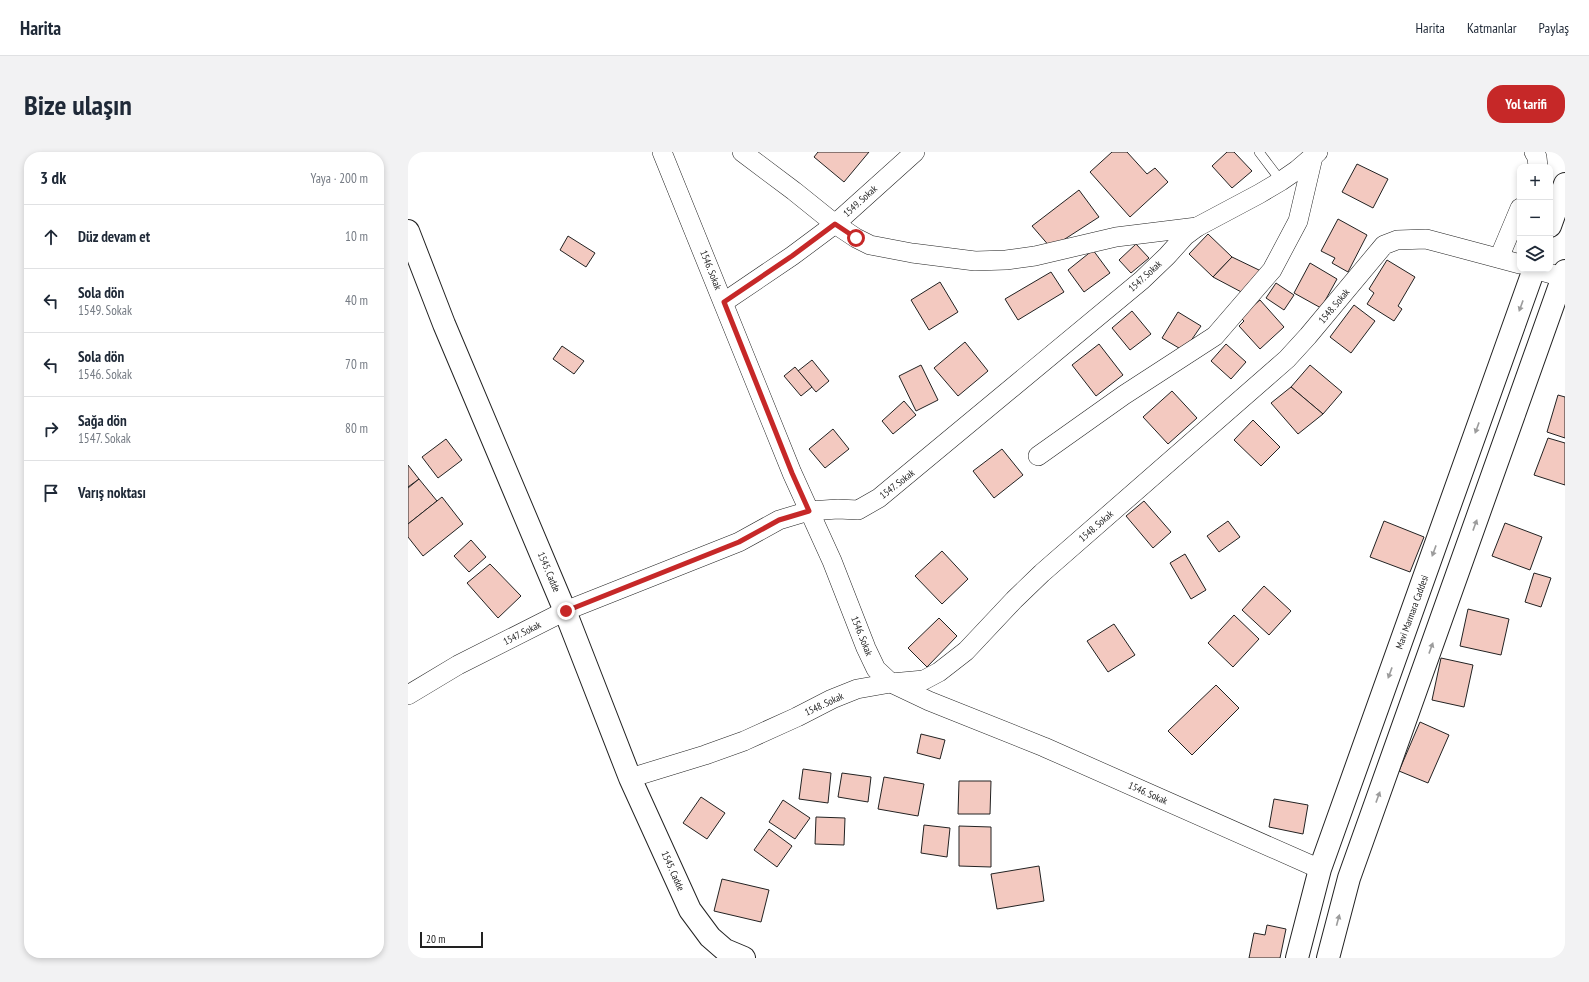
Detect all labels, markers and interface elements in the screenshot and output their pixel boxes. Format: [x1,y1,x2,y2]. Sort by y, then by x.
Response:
text: Harita [20,16,61,40]
text: Harita [1416,19,1445,37]
text: Katmanlar [1467,19,1517,37]
text: Paylaş [1539,19,1569,37]
button: Yol tarifi [1487,85,1565,123]
text: Bize ulaşın [24,86,132,123]
map controls [1517,164,1553,272]
button: + [1517,164,1553,200]
text: 3 dk [40,167,66,189]
text: Yaya · 200 m [311,170,368,187]
street label: 1549. Sokak [840,182,880,220]
button: − [1517,200,1553,236]
icon: ahead [40,226,62,248]
text: Düz devam et [78,227,150,246]
text: 10 m [345,228,368,245]
route start [847,229,865,247]
button: layers [1517,236,1553,272]
street label: 1546. Sokak [697,248,725,292]
street label: 1547. Sokak [1126,257,1165,294]
text: Sola dön [78,283,124,302]
street label: 1548. Sokak [1316,286,1352,326]
icon: left [40,290,62,312]
text: 40 m [345,292,368,309]
one-way arrow [1518,300,1524,312]
text: 1549. Sokak [78,302,132,319]
text: Sola dön [78,347,124,366]
icon: left [40,354,62,376]
text: 70 m [345,356,368,373]
text: 1546. Sokak [78,366,132,383]
text: Sağa dön [78,411,127,430]
icon: right [40,418,62,440]
text: 80 m [345,420,368,437]
one-way arrow [1474,423,1480,435]
text: 1547. Sokak [78,430,131,447]
street label: 1547. Sokak [877,466,917,502]
icon: arrive [40,482,62,504]
text: Varış noktası [78,483,146,502]
street label: 1548. Sokak [1076,507,1116,545]
one-way arrow [1472,519,1478,531]
one-way arrow [1430,545,1436,557]
street label: 1545. Cadde [535,550,563,594]
street label: Mavi Marmara Caddesi [1393,573,1431,651]
route end [557,602,575,620]
street label: 1546. Sokak [848,614,876,658]
street label: 1547. Sokak [501,618,543,648]
one-way arrow [1428,641,1434,653]
one-way arrow [1387,667,1393,679]
street label: 1548. Sokak [802,689,846,719]
street label: 1546. Sokak [1126,779,1170,807]
one-way arrow [1375,790,1381,802]
street label: 1545. Cadde [658,849,688,893]
one-way arrow [1335,914,1341,926]
scale bar [420,930,483,949]
text: 20 m [426,932,445,946]

